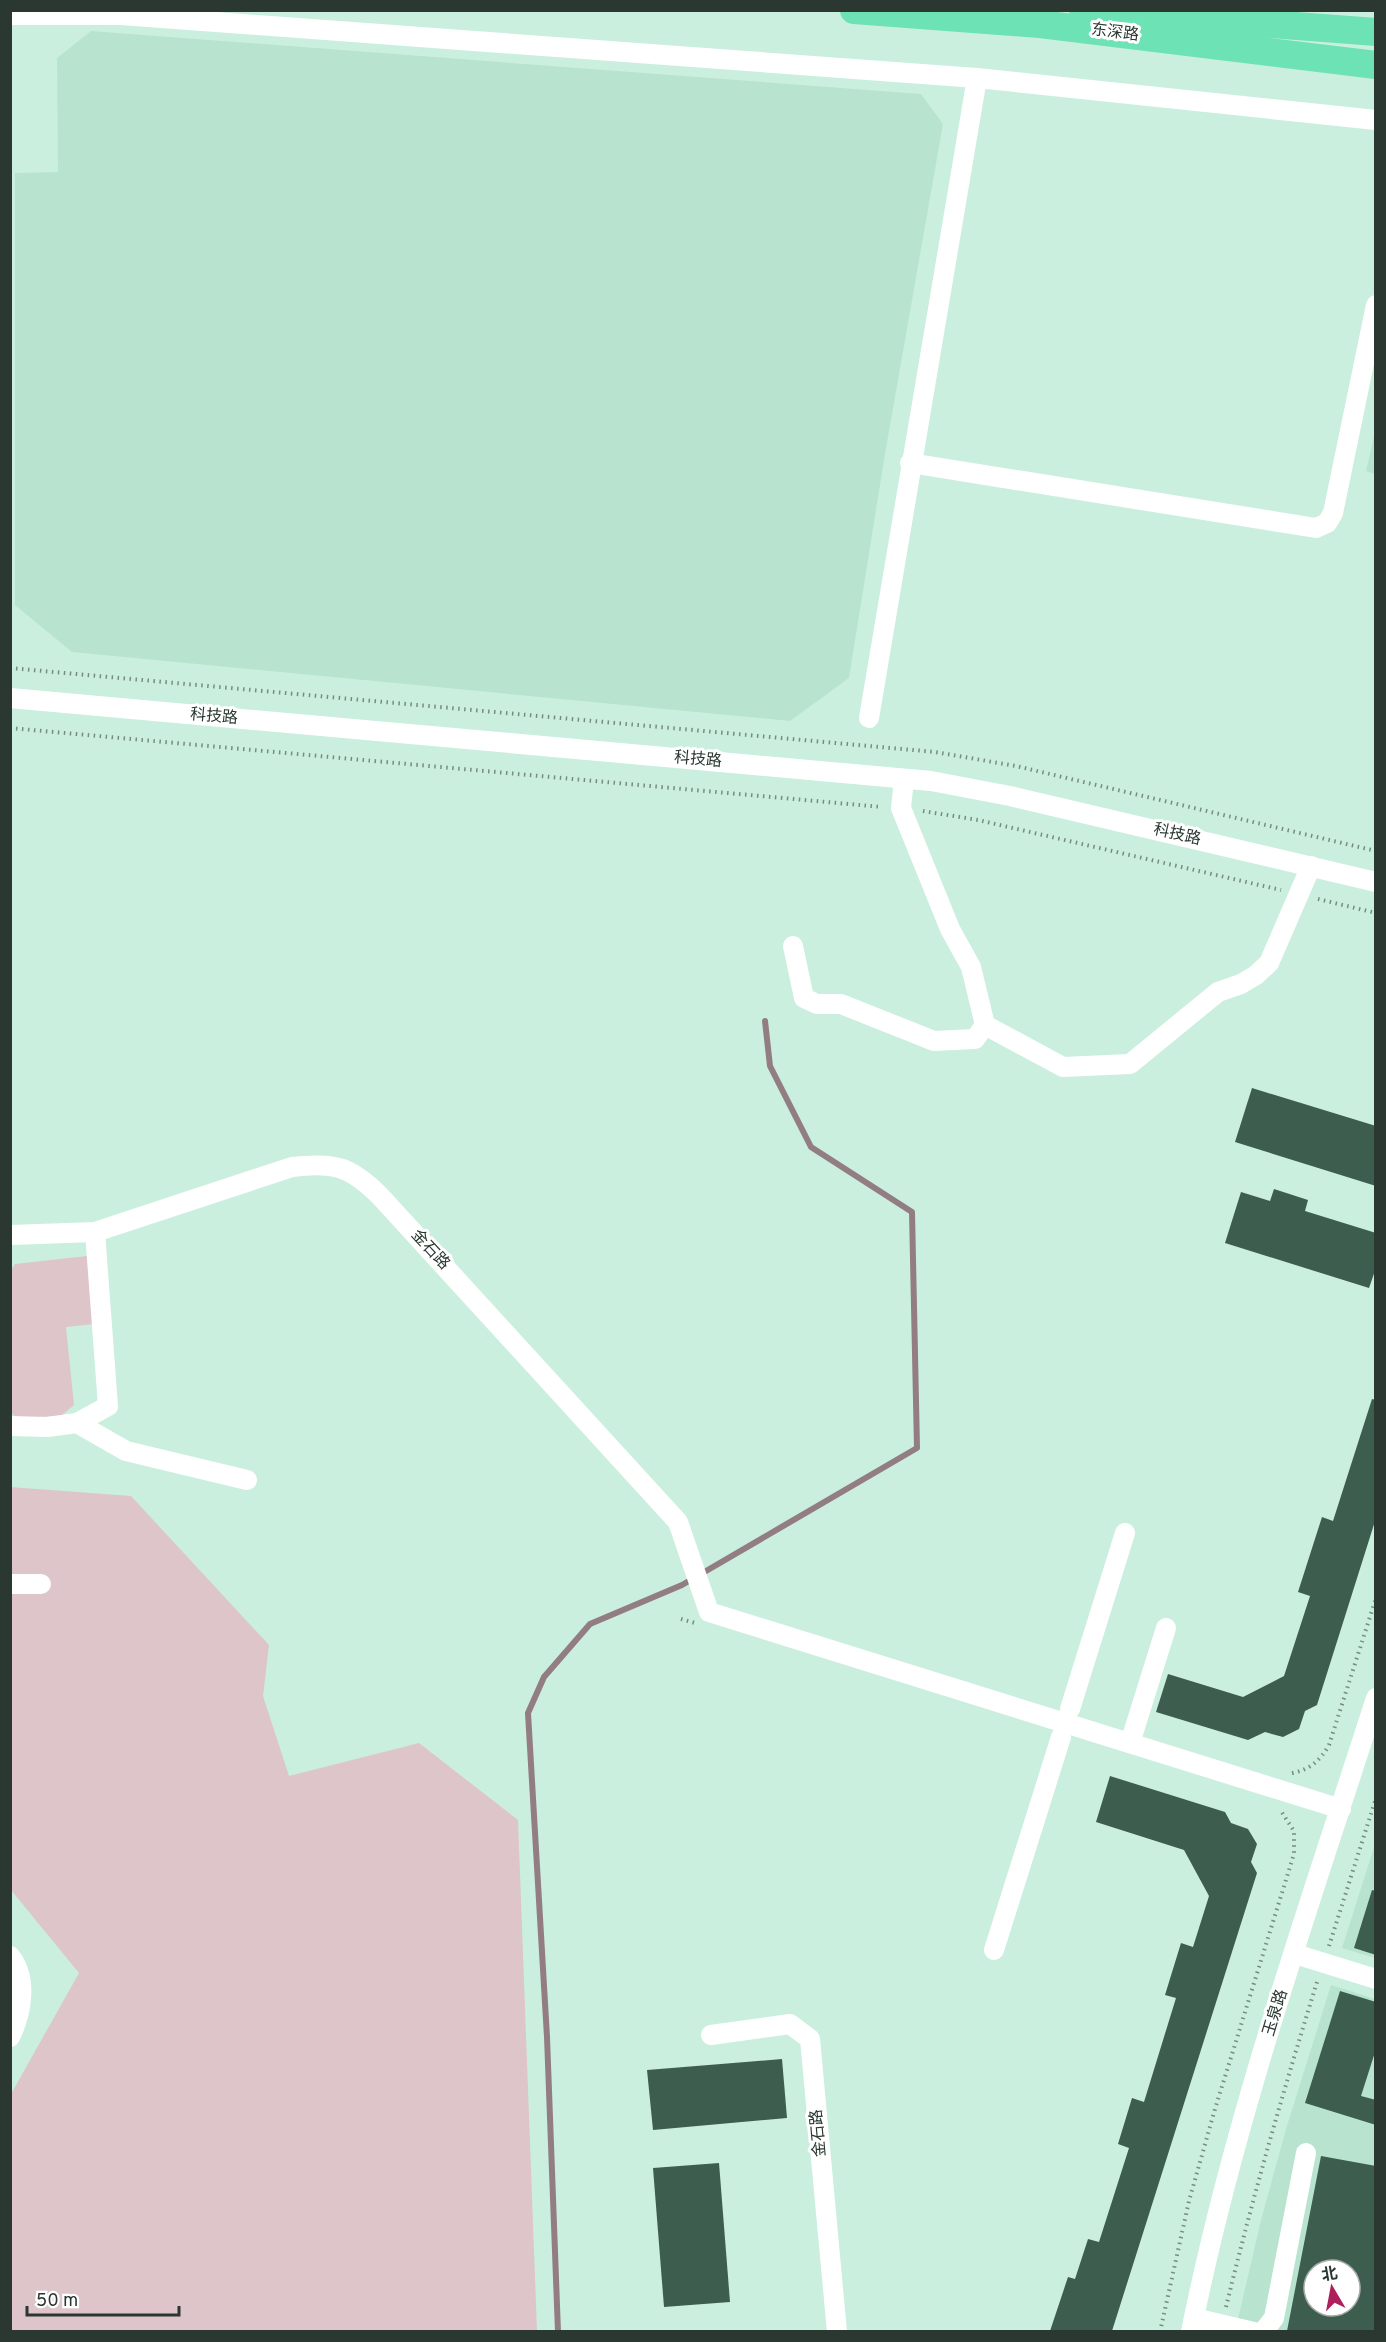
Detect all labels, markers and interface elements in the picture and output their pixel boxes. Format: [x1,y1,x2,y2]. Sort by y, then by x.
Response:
street label: 东深路 [1090,20,1140,46]
street label: 科技路 [189,705,239,729]
street label: 科技路 [673,748,723,772]
street label: 科技路 [1151,820,1203,850]
street label: 金石路 [406,1226,454,1274]
street label: 玉泉路 [1259,1987,1293,2039]
street label: 金石路 [807,2108,831,2158]
north arrow [1302,2258,1362,2318]
text: 北 [1320,2264,1339,2286]
scale bar [27,2279,178,2317]
text: 50 m [36,2290,78,2313]

